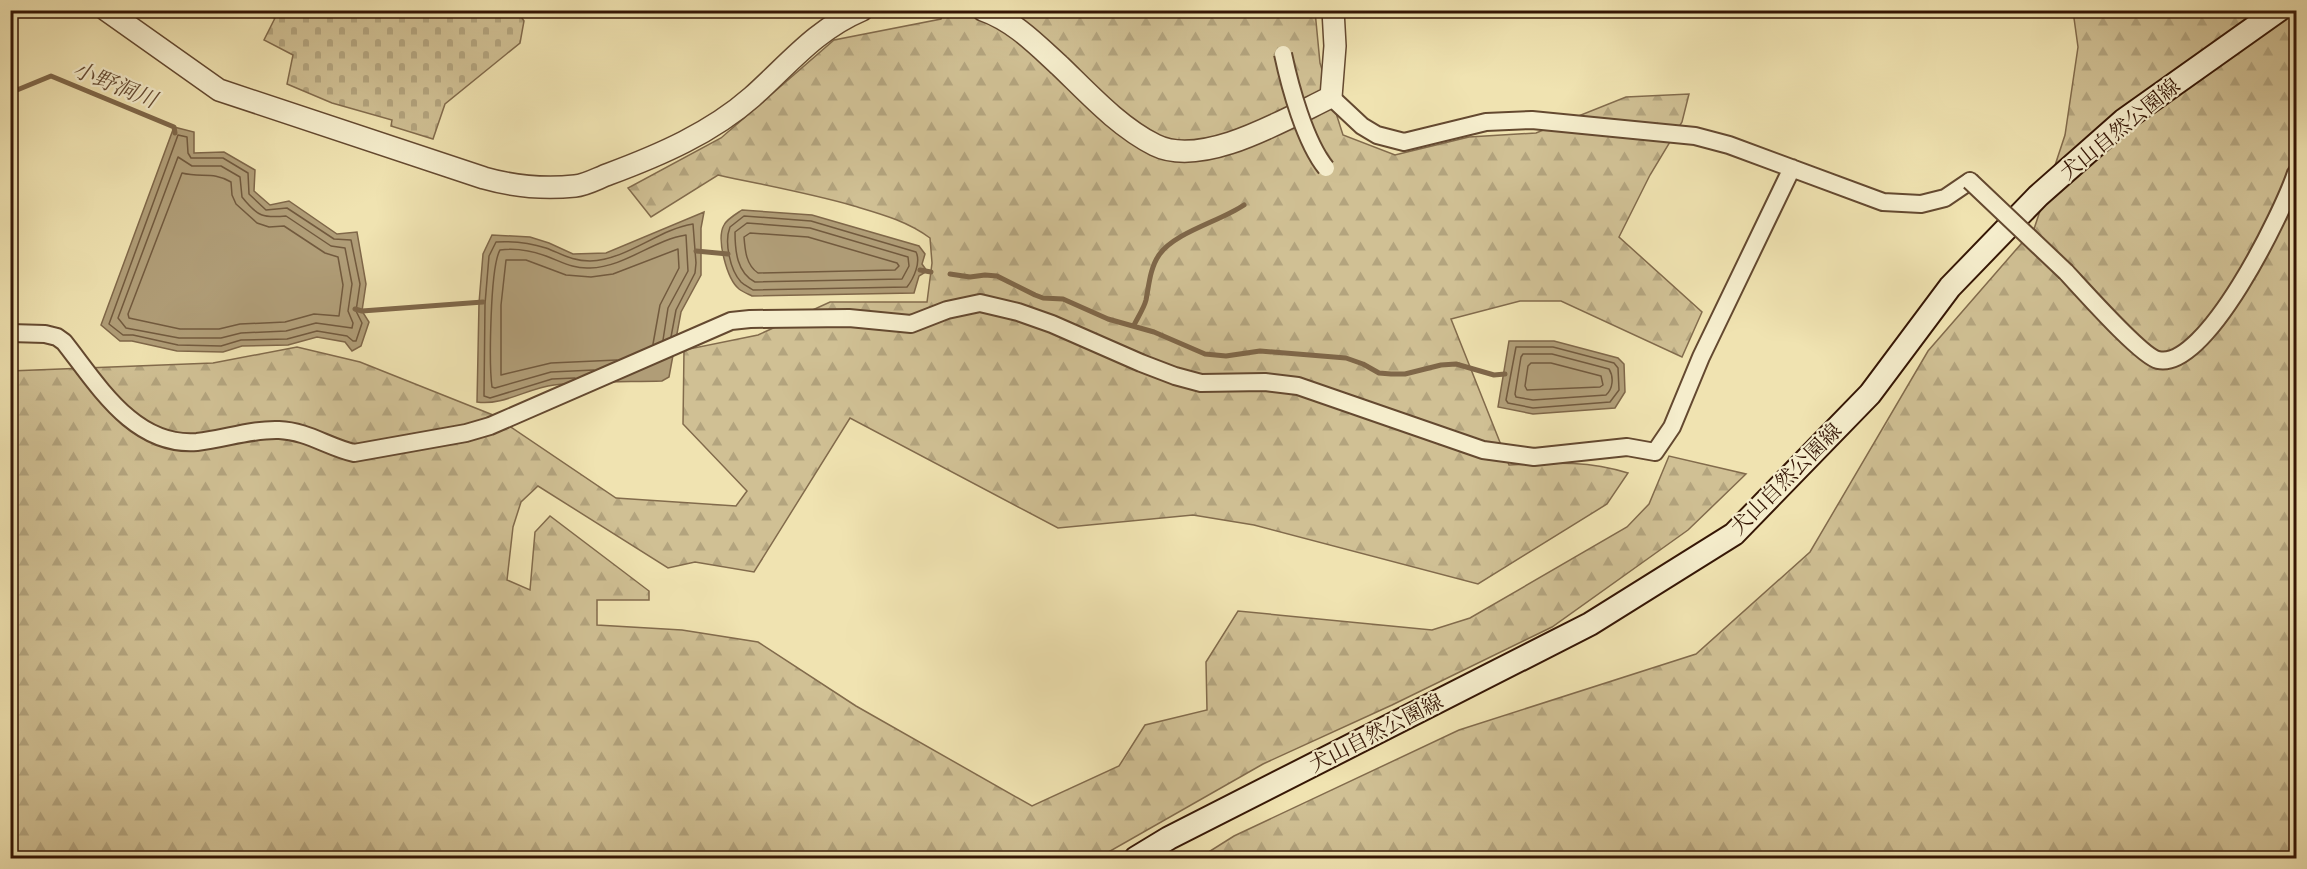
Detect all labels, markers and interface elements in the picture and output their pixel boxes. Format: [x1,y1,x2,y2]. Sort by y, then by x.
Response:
water label: 小野洞川 [69,55,163,115]
street label: 犬山自然公園線 [2055,73,2186,186]
street label: 犬山自然公園線 [1725,418,1848,541]
street label: 犬山自然公園線 [1305,688,1448,779]

